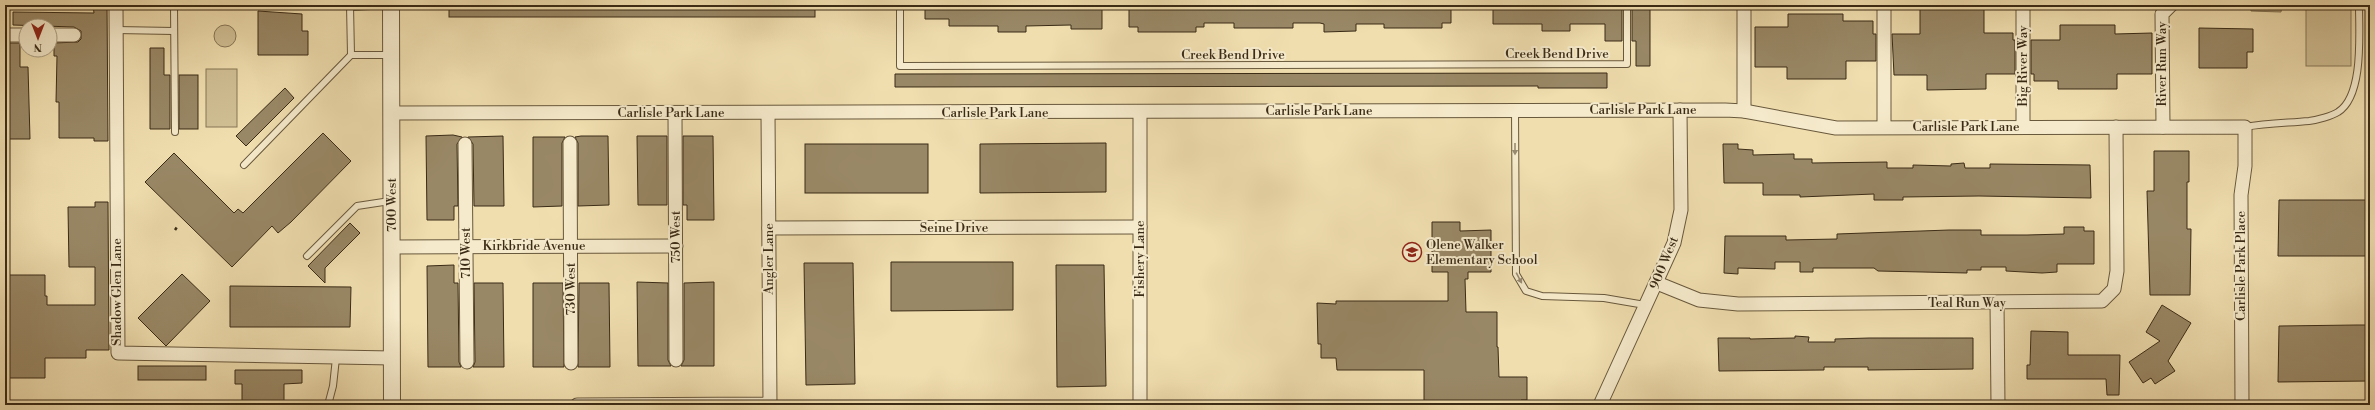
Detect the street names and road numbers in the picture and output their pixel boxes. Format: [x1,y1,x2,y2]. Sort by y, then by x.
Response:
street label: River Run Way [2154,21,2170,106]
street label: Big River Way [2015,25,2031,108]
street label: Creek Bend Drive [1505,46,1609,62]
street label: Creek Bend Drive [1181,47,1285,63]
street label: Carlisle Park Lane [1589,102,1697,118]
street label: Carlisle Park Lane [1265,103,1373,119]
street label: Carlisle Park Lane [617,105,725,121]
street label: Carlisle Park Lane [941,105,1049,121]
street label: Carlisle Park Lane [1912,119,2020,135]
street label: 700 West [384,178,400,232]
street label: 750 West [668,210,684,263]
street label: Carlisle Park Place [2233,211,2249,321]
street label: Seine Drive [920,220,989,236]
street label: Fishery Lane [1132,220,1148,298]
street label: Angler Lane [761,223,777,296]
street label: 710 West [458,227,474,279]
street label: 900 West [1646,234,1682,292]
street label: Shadow Glen Lane [109,238,125,346]
street label: Kirkbride Avenue [482,238,586,254]
street label: 730 West [563,262,579,315]
street label: Teal Run Way [1928,295,2007,311]

